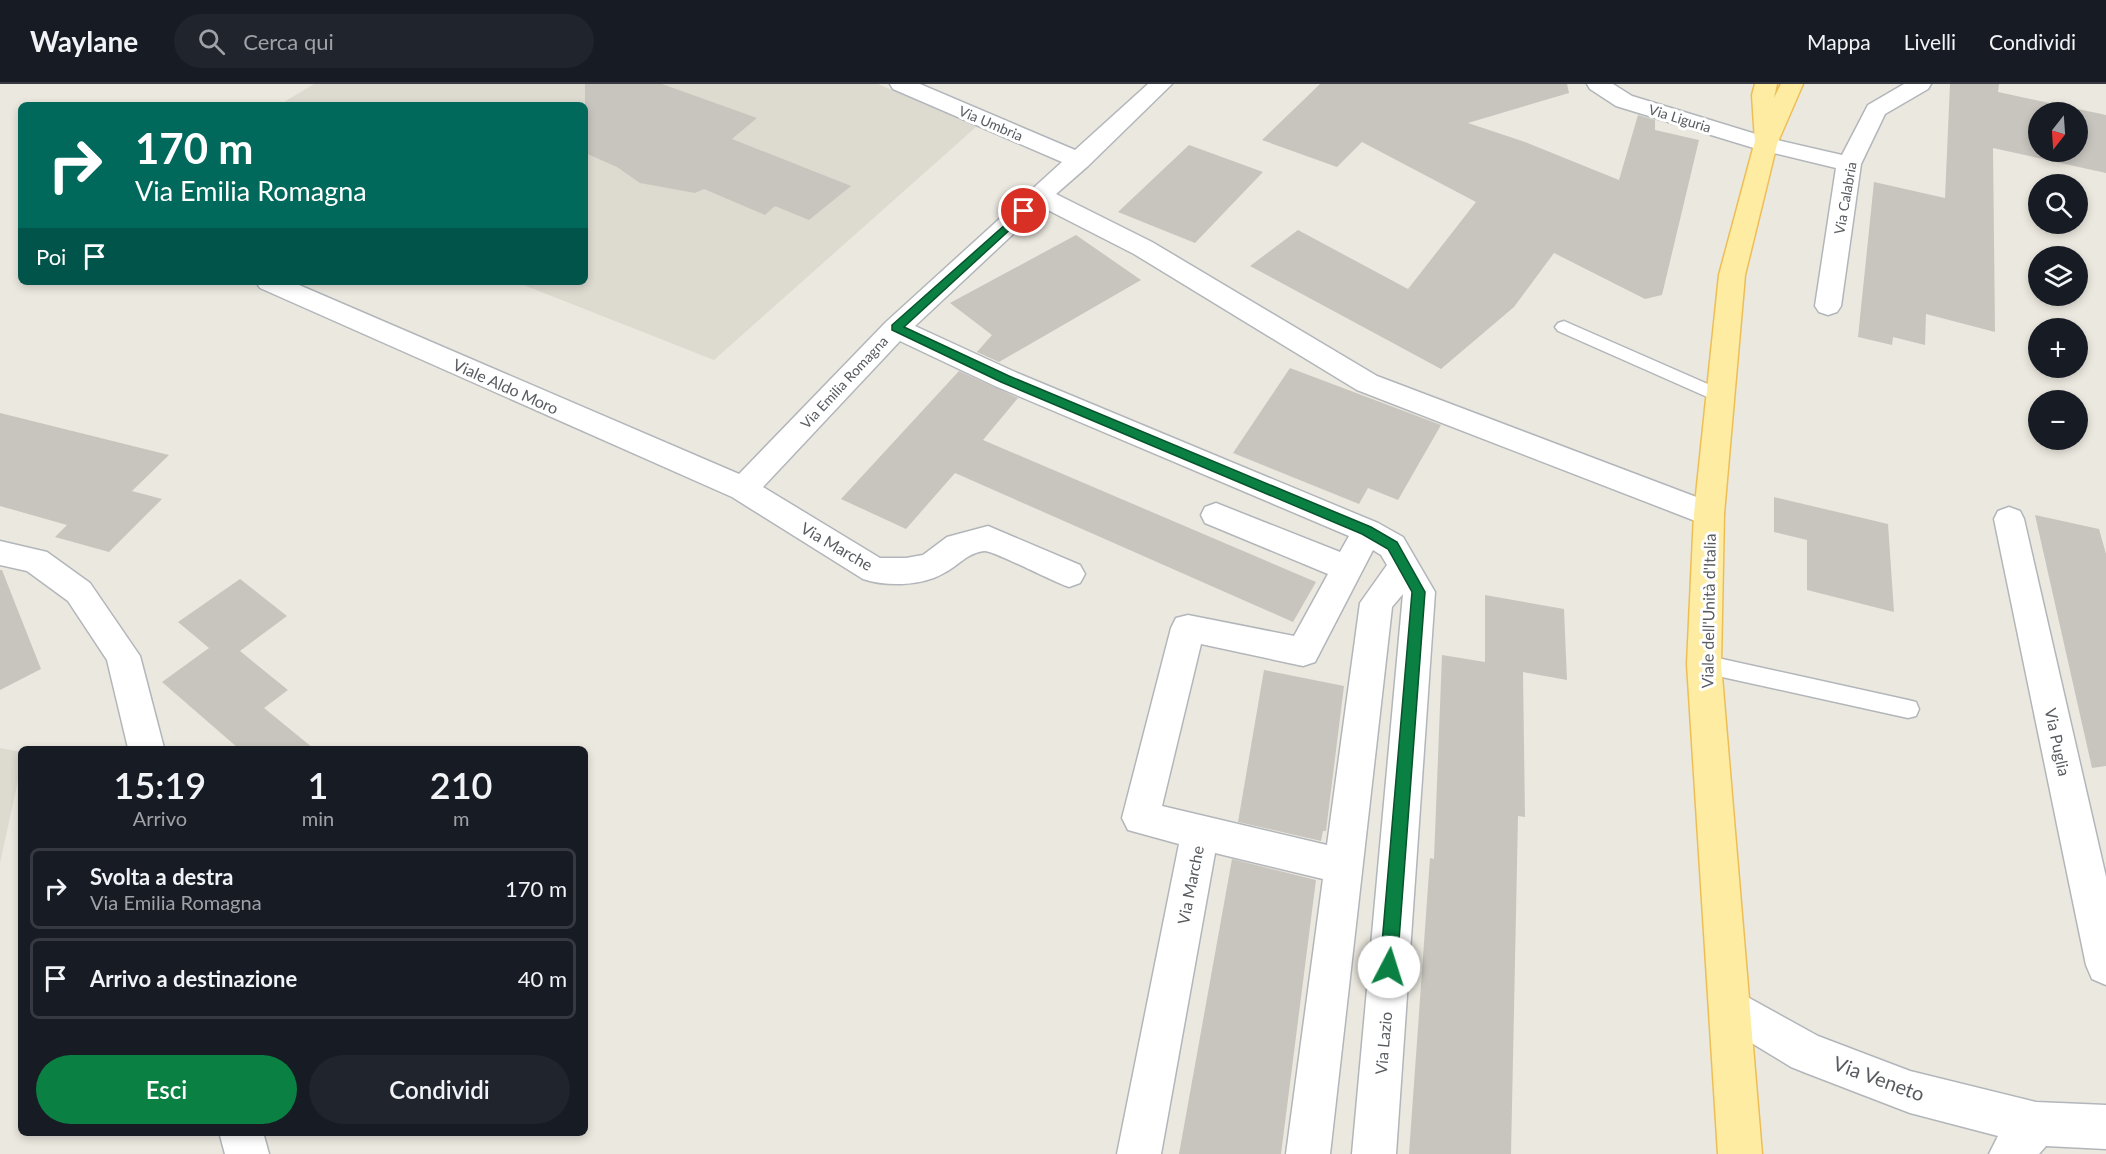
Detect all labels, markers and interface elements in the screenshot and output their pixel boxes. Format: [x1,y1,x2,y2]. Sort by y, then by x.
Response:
search box [174,14,594,68]
text: Waylane [30,24,138,58]
icon: search [195,25,228,58]
text: Cerca qui [243,28,334,55]
text: Mappa [1807,29,1871,54]
text: Livelli [1904,29,1956,54]
text: Condividi [1989,29,2076,54]
street label: Via Liguria [1647,100,1713,136]
street label: Via Umbria [956,102,1026,144]
north arrow [2028,102,2088,162]
map controls [2028,102,2088,450]
text: 170 m [135,123,253,173]
icon: right [36,126,114,204]
street label: Via Calabria [1830,160,1860,236]
text: Via Emilia Romagna [135,174,367,207]
button: search [2028,174,2088,234]
pin [998,185,1049,236]
icon: arrive [1007,194,1040,227]
icon: arrive [78,240,111,273]
text: Poi [36,243,66,270]
button: layers [2028,246,2088,306]
button: + [2028,318,2088,378]
street label: Via Emilia Romagna [797,332,891,432]
street label: Viale Aldo Moro [450,354,562,418]
button: − [2028,390,2088,450]
street label: Via Marche [798,518,876,574]
street label: Viale dell'Unità d'Italia [1697,533,1719,689]
street label: Via Puglia [2042,706,2074,778]
text: 15:19 [114,763,206,807]
text: 1 [308,763,328,807]
text: 210 [430,763,492,807]
text: Arrivo [133,806,187,830]
text: min [302,806,334,830]
text: m [453,806,469,830]
street label: Via Marche [1173,844,1207,926]
text: Svolta a destra [90,863,233,890]
icon: right [39,872,72,905]
text: 170 m [505,875,567,902]
text: Via Emilia Romagna [90,890,262,914]
position arrow [1357,935,1421,999]
icon: arrive [39,962,72,995]
text: Arrivo a destinazione [90,965,297,992]
text: 40 m [518,965,567,992]
street label: Via Lazio [1371,1011,1395,1075]
street label: Via Veneto [1830,1050,1928,1106]
button: Esci [36,1055,297,1124]
button: Condividi [309,1055,570,1124]

